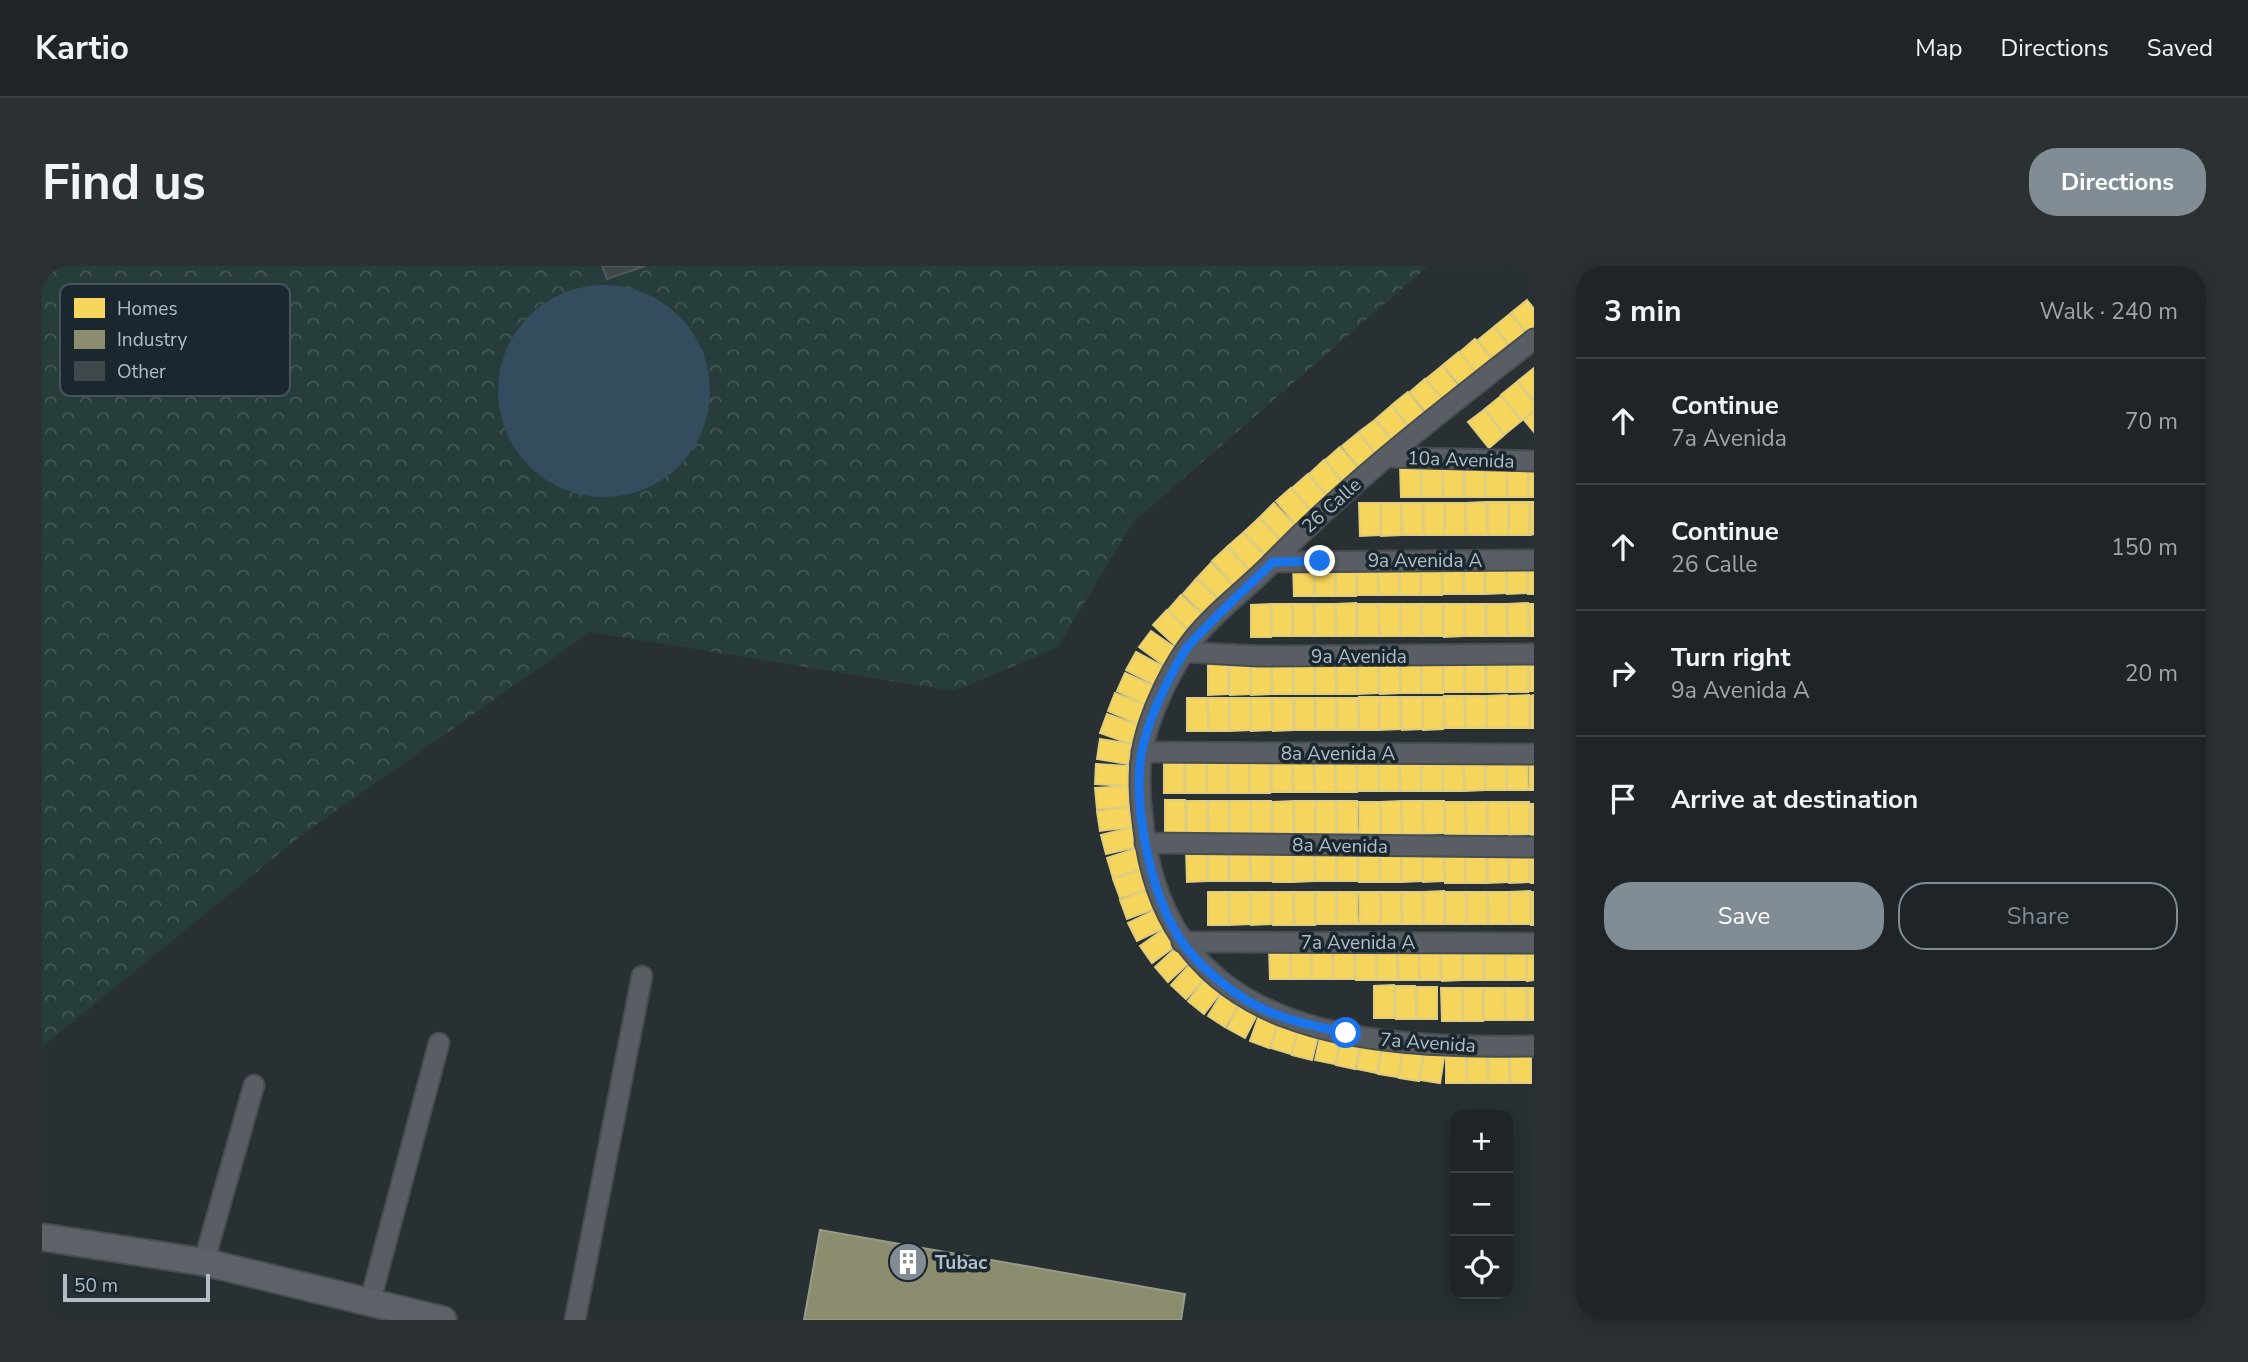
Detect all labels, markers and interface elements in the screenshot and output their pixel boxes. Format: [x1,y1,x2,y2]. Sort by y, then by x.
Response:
text: Kartio [35,26,129,71]
text: Map [1915,32,1962,64]
text: Directions [2000,32,2109,64]
text: Saved [2147,32,2213,64]
button: Directions [2029,148,2206,216]
text: Find us [42,149,206,216]
legend [60,284,290,396]
text: 3 min [1604,291,1682,332]
text: Homes [117,296,178,322]
text: Walk · 240 m [2039,296,2178,327]
text: Industry [117,327,187,353]
text: Other [117,359,166,385]
text: Continue [1671,388,1779,423]
icon: ahead [1604,402,1642,440]
text: 70 m [2125,406,2178,437]
text: 7a Avenida [1671,423,1787,454]
street label: 10a Avenida [1407,445,1515,475]
street label: 26 Calle [1296,472,1367,539]
text: Continue [1671,514,1779,549]
icon: ahead [1604,528,1642,566]
text: 150 m [2111,532,2178,563]
route end [1304,545,1335,576]
street label: 9a Avenida A [1368,548,1482,574]
text: 26 Calle [1671,549,1758,580]
text: Turn right [1671,640,1790,675]
street label: 9a Avenida [1311,644,1407,670]
icon: right [1604,654,1642,692]
text: 20 m [2125,658,2178,689]
text: 9a Avenida A [1671,675,1810,706]
street label: 8a Avenida A [1281,741,1395,767]
icon: arrive [1604,780,1642,818]
text: Arrive at destination [1671,782,1918,817]
street label: 8a Avenida [1292,832,1388,860]
button: Save [1604,882,1884,950]
button: Share [1898,882,2178,950]
street label: 7a Avenida A [1301,930,1415,956]
route start [1330,1017,1361,1048]
street label: 7a Avenida [1379,1027,1477,1059]
map controls [1450,1110,1513,1299]
button: + [1450,1110,1513,1173]
button: − [1450,1173,1513,1236]
button: locate [1450,1236,1513,1299]
building icon: Tubac [887,1241,929,1283]
place label: Tubac [935,1250,987,1276]
scale bar [63,1271,210,1303]
text: 50 m [74,1273,118,1299]

